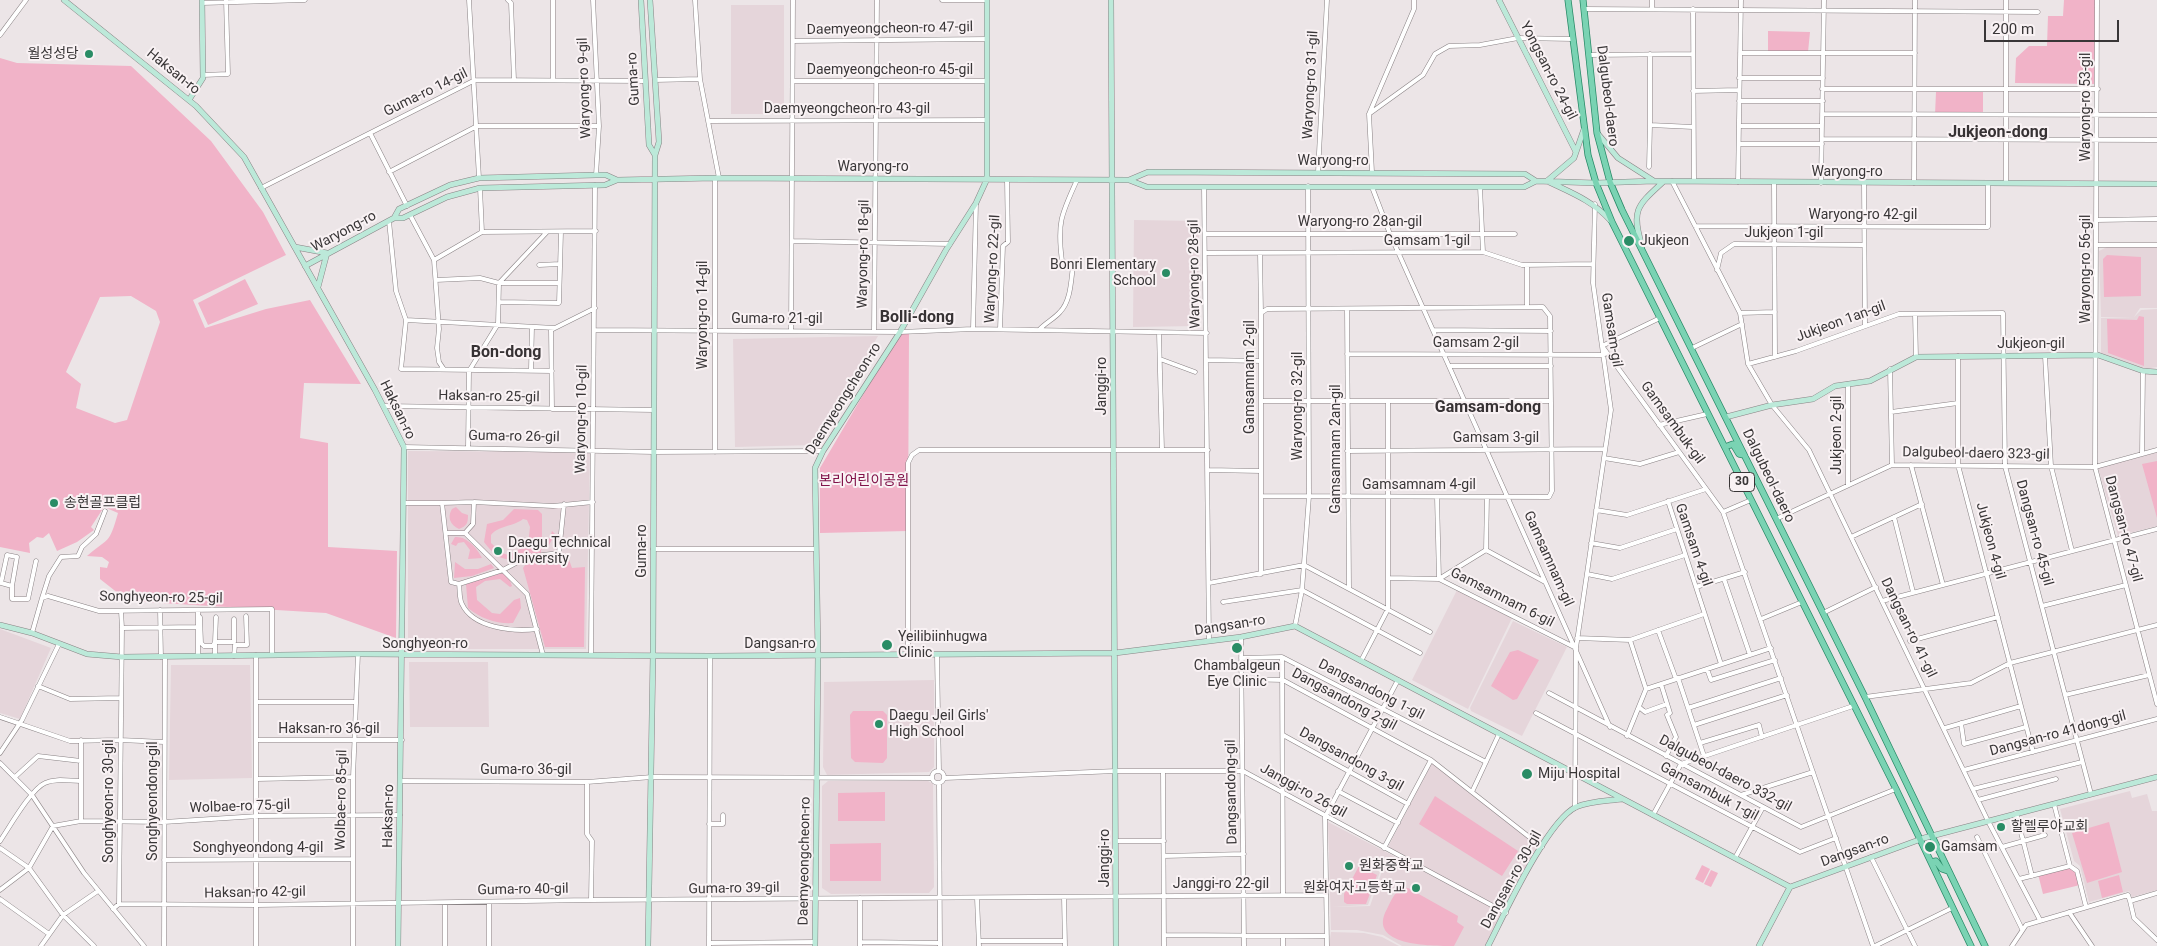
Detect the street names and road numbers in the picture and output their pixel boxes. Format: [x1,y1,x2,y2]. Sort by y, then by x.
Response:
street label: Daemyeongcheon-ro 47-gil [807,19,973,39]
street label: Yongsan-ro 24-gil [1516,19,1580,123]
street label: Waryong-ro 31-gil [1300,30,1322,140]
street label: Waryong-ro 9-gil [575,37,595,139]
street label: Dalgubeol-daero [1592,44,1622,148]
street label: Haksan-ro [143,45,203,99]
street label: Guma-ro [624,52,644,106]
street label: Waryong-ro 53-gil [2078,53,2094,161]
street label: Daemyeongcheon-ro 45-gil [807,62,973,78]
street label: Guma-ro 14-gil [381,65,471,121]
street label: Daemyeongcheon-ro 43-gil [764,101,930,117]
street label: Waryong-ro [1297,153,1369,169]
street label: Waryong-ro [837,159,909,175]
street label: Waryong-ro [1811,164,1883,180]
street label: Waryong-ro 18-gil [855,199,873,309]
street label: Waryong-ro 42-gil [1809,207,1917,223]
street label: Waryong-ro [309,208,379,256]
street label: Waryong-ro 22-gil [982,214,1004,324]
street label: Waryong-ro 28an-gil [1298,214,1422,230]
street label: Waryong-ro 56-gil [2078,215,2094,323]
street label: Waryong-ro 28-gil [1186,219,1204,329]
street label: Jukjeon 1-gil [1745,225,1823,241]
street label: Gamsam 1-gil [1384,233,1470,249]
street label: Waryong-ro 14-gil [695,261,711,369]
street label: Gamsam-gil [1597,292,1625,368]
street label: Jukjeon 1an-gil [1794,298,1888,346]
street label: Guma-ro 21-gil [731,311,823,327]
street label: Gamsamnam 2-gil [1242,320,1258,434]
street label: Gamsam 2-gil [1433,335,1519,351]
street label: Jukjeon-gil [1997,336,2065,352]
street label: Daemyeongcheon-ro [803,340,885,458]
street label: Waryong-ro 32-gil [1290,352,1306,460]
street label: Janggi-ro [1094,357,1110,415]
street label: Waryong-ro 10-gil [573,364,591,474]
street label: Haksan-ro [375,378,419,442]
street label: Gamsambuk-gil [1636,379,1708,467]
street label: Gamsamnam 2an-gil [1328,384,1344,514]
street label: Haksan-ro 25-gil [438,388,540,406]
street label: Jukjeon 2-gil [1829,396,1845,474]
street label: Dalgubeol-daero [1738,427,1798,525]
street label: Guma-ro 26-gil [468,428,560,446]
street label: Gamsam 3-gil [1453,430,1539,446]
street label: Dalgubeol-daero 323-gil [1902,444,2050,464]
road number: 30 [1730,472,1754,492]
street label: Dangsan-ro 47-gil [2101,474,2145,584]
street label: Gamsamnam 4-gil [1362,477,1476,493]
street label: Dangsan-ro 45-gil [2012,478,2056,588]
street label: Gamsam 4-gil [1671,501,1715,589]
street label: Jukjeon 4-gil [1972,501,2008,581]
street label: Gamsamnam-gil [1519,509,1577,609]
street label: Guma-ro [634,524,650,578]
street label: Gamsamnam 6-gil [1447,565,1557,631]
street label: Dangsan-ro 41-gil [1877,575,1939,681]
street label: Songhyeon-ro 25-gil [99,589,223,607]
street label: Dangsan-ro [1193,612,1267,640]
street label: Songhyeon-ro [382,636,468,652]
street label: Dangsan-ro [744,636,816,652]
street label: Dangsandong 1-gil [1315,656,1427,724]
street label: Dangsandong 2-gil [1289,665,1399,735]
street label: Dangsan-ro 41dong-gil [1988,708,2128,760]
street label: Haksan-ro 36-gil [278,721,380,737]
street label: Dangsandong 3-gil [1296,724,1406,796]
street label: Dalgubeol-daero 332-gil [1656,732,1794,816]
street label: Songhyeon-ro 30-gil [101,739,117,863]
street label: Dangsandong-gil [1223,739,1241,845]
street label: Songhyeondong-gil [145,741,161,861]
street label: Wolbae-ro 85-gil [333,750,351,850]
street label: Gamsambuk 1-gil [1657,759,1761,825]
street label: Janggi-ro 26-gil [1257,760,1349,822]
street label: Guma-ro 36-gil [480,762,572,778]
street label: Haksan-ro [380,784,398,848]
street label: Wolbae-ro 75-gil [189,797,291,817]
street label: Daemyeongcheon-ro [795,797,815,925]
street label: Dangsan-ro 30-gil [1478,828,1546,932]
street label: Janggi-ro [1097,829,1113,887]
street label: Dangsan-ro [1819,831,1891,871]
street label: Songhyeondong 4-gil [193,840,323,856]
street label: Janggi-ro 22-gil [1173,876,1269,892]
street label: Guma-ro 39-gil [688,880,780,898]
street label: Guma-ro 40-gil [477,881,569,899]
street label: Haksan-ro 42-gil [204,884,306,902]

